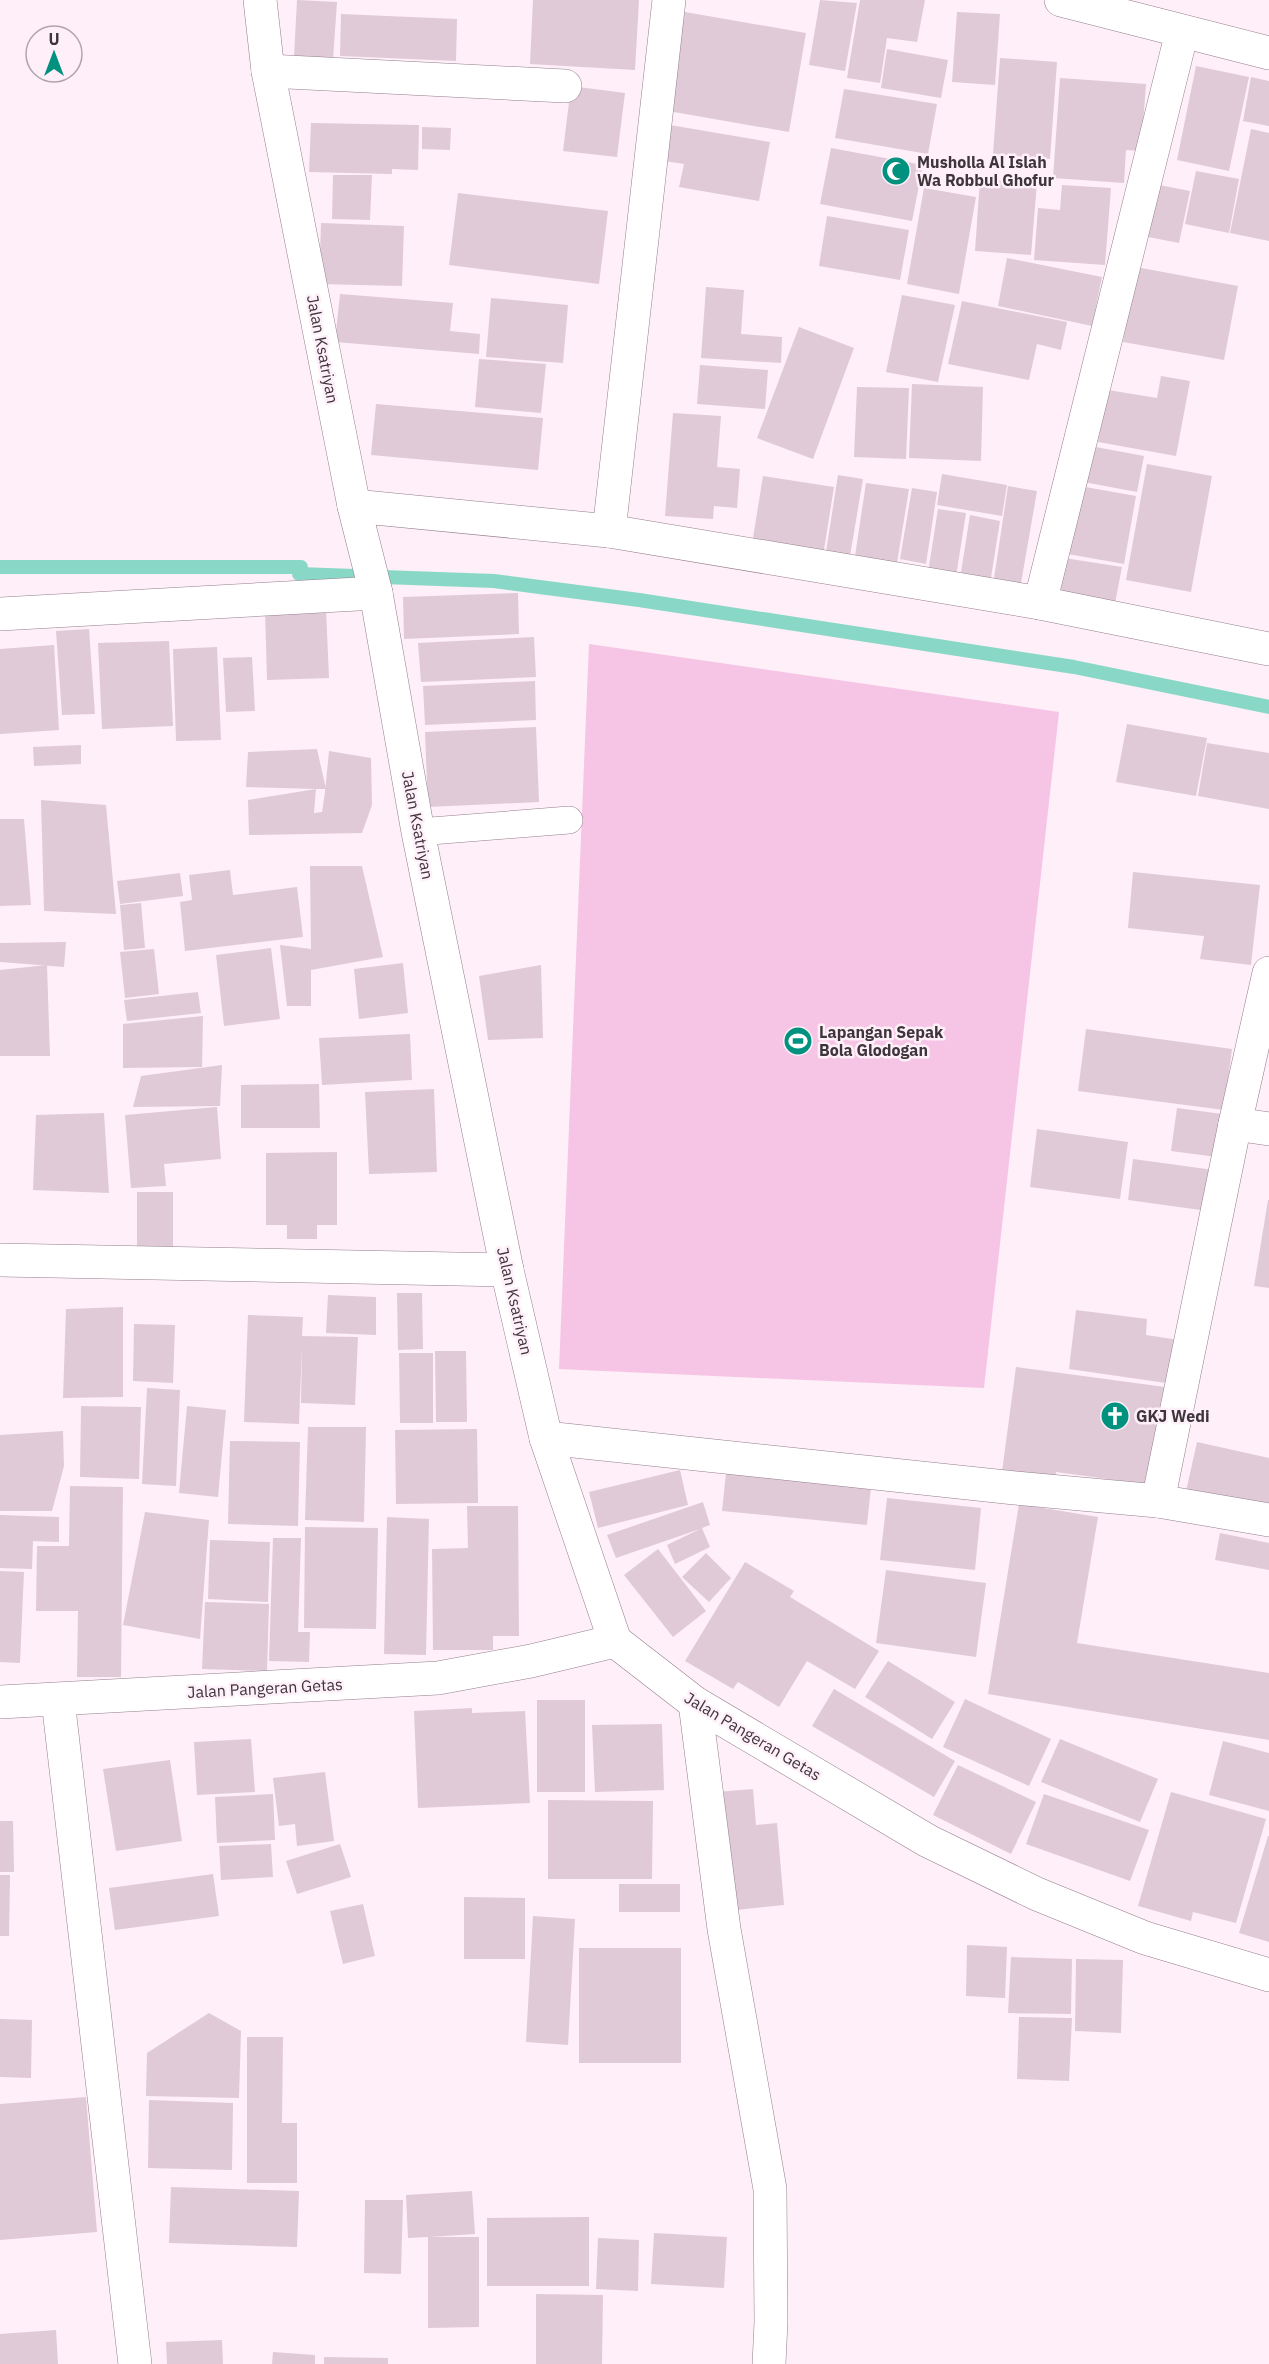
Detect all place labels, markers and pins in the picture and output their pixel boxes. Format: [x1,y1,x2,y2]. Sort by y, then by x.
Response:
place label: Musholla Al Islah Wa Robbul Ghofur [917,152,1054,190]
mosque icon: Musholla Al Islah Wa Robbul Ghofur [880,155,912,187]
place label: Lapangan Sepak Bola Glodogan [819,1022,944,1060]
sports icon: Lapangan Sepak Bola Glodogan [782,1025,814,1057]
church icon: GKJ Wedi [1099,1400,1131,1432]
place label: GKJ Wedi [1136,1406,1210,1426]

